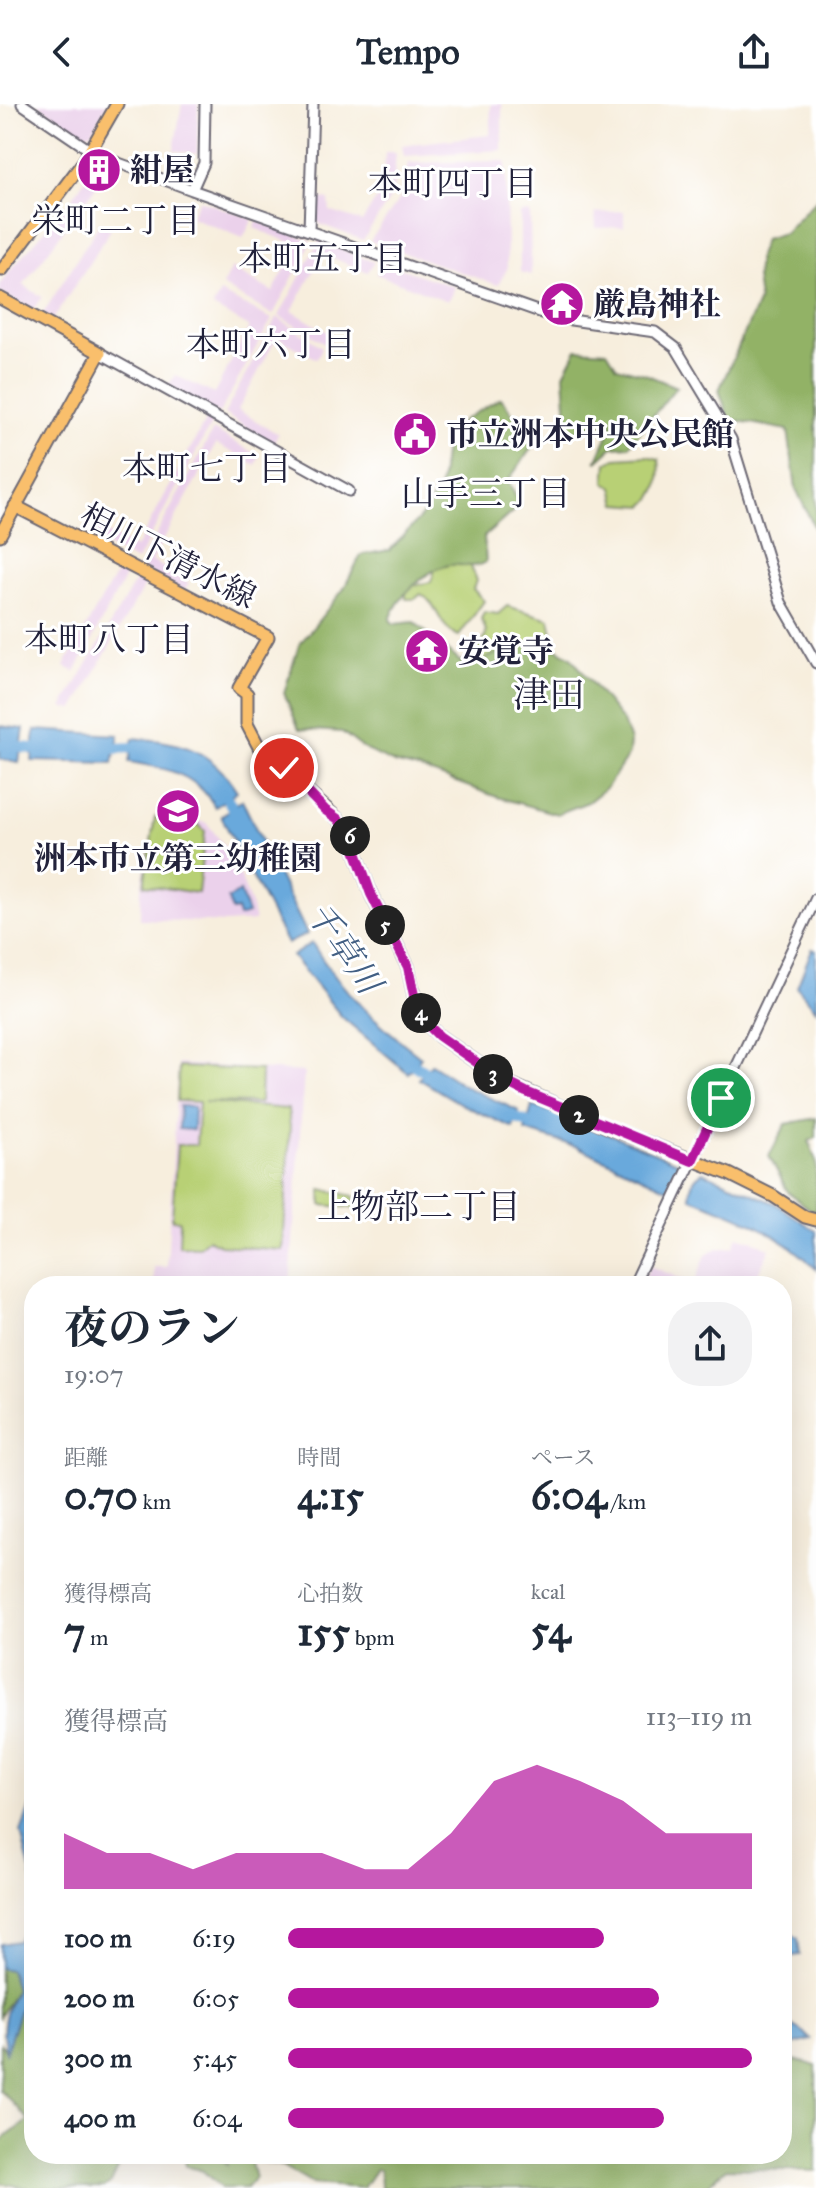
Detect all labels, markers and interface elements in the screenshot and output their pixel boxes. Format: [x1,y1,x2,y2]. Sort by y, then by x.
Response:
icon: back [40,30,84,74]
text: Tempo [356,30,460,74]
icon: share [732,30,776,74]
building icon: 紺屋 [75,146,123,194]
place label: 紺屋 [130,151,194,190]
district label: 本町四丁目 [368,163,538,204]
district label: 栄町二丁目 [31,200,201,241]
district label: 本町五丁目 [238,238,408,279]
temple icon: 厳島神社 [538,280,586,328]
place label: 厳島神社 [593,285,721,324]
district label: 本町六丁目 [186,324,356,365]
public building icon: 市立洲本中央公民館 [391,410,439,458]
place label: 市立洲本中央公民館 [446,415,734,454]
district label: 本町七丁目 [122,448,292,489]
district label: 山手三丁目 [401,473,571,514]
street label: 相川下清水線 [74,495,262,617]
district label: 本町八丁目 [24,619,194,660]
temple icon: 安覚寺 [403,627,451,675]
place label: 安覚寺 [458,632,554,671]
district label: 津田 [513,673,585,717]
pin [250,734,318,802]
icon: check [262,746,306,790]
school or university icon: 洲本市立第三幼稚園 [154,787,202,835]
pin: 6 [330,816,370,856]
text: 6 [344,822,356,849]
place label: 洲本市立第三幼稚園 [34,839,322,878]
water label: 千草川 [298,894,392,1005]
pin: 5 [365,905,405,945]
text: 5 [380,911,390,938]
pin: 4 [401,993,441,1033]
text: 4 [415,999,427,1026]
pin: 3 [473,1054,513,1094]
text: 3 [489,1060,497,1087]
pin [687,1064,755,1132]
icon: arrive [699,1076,743,1120]
pin: 2 [559,1095,599,1135]
text: 2 [574,1101,584,1128]
district label: 上物部二丁目 [317,1186,521,1227]
text: 夜のラン [64,1301,240,1355]
button: share [668,1302,752,1386]
text: 19:07 [64,1358,124,1390]
text: 距離 [64,1444,108,1471]
text: 時間 [297,1444,341,1471]
text: ペース [531,1444,596,1471]
text: 0.70 [64,1471,138,1520]
text: 4:15 [297,1471,364,1520]
text: 6:04 [531,1471,607,1520]
text: km [138,1488,171,1515]
text: /km [607,1488,646,1515]
text: kcal [531,1578,565,1605]
text: 獲得標高 [64,1580,152,1607]
text: 心拍数 [297,1580,363,1607]
text: 54 [531,1605,570,1654]
text: 7 [64,1607,85,1656]
text: 155 [297,1607,350,1656]
text: m [85,1624,109,1651]
text: bpm [350,1624,395,1651]
text: 113–119 m [646,1700,752,1732]
text: 獲得標高 [64,1705,168,1737]
text: 100 m [64,1922,132,1954]
text: 6:19 [192,1922,236,1954]
text: 200 m [64,1982,135,2014]
text: 6:05 [192,1982,239,2014]
text: 300 m [64,2042,132,2074]
text: 5:45 [192,2042,237,2074]
text: 400 m [64,2102,136,2134]
text: 6:04 [192,2102,242,2134]

